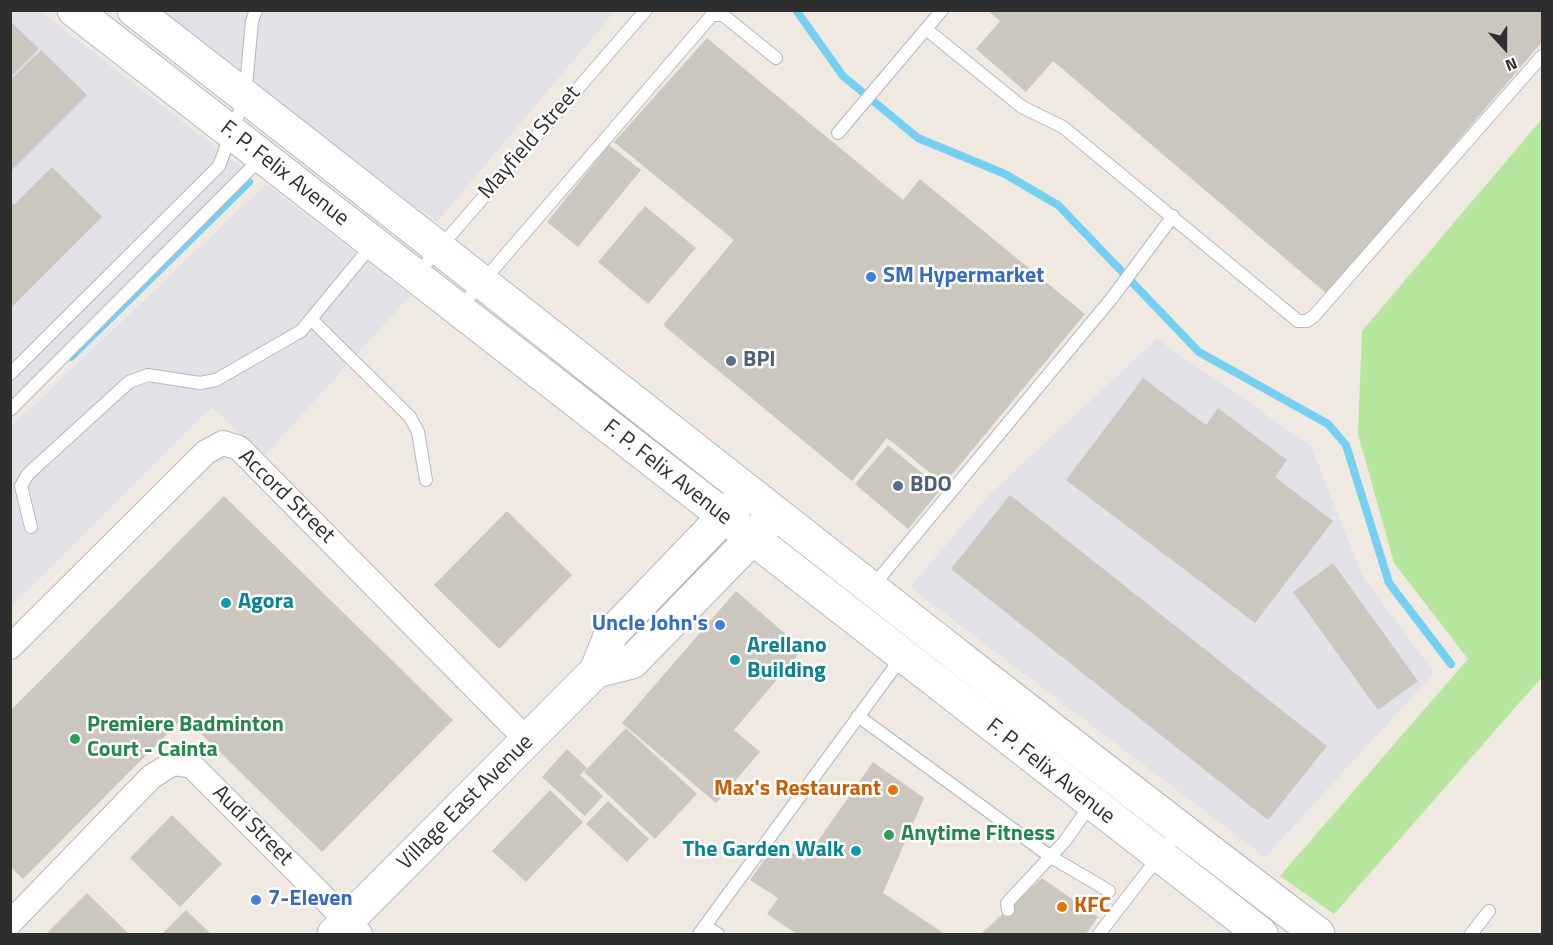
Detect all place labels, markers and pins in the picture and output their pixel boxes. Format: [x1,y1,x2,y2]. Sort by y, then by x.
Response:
place label: SM Hypermarket [883,264,1044,290]
marker: SM Hypermarket [864,270,878,284]
place label: BPI [743,348,776,374]
marker: BPI [724,354,738,368]
place label: BDO [910,473,952,499]
marker: BDO [891,479,905,493]
place label: Agora [238,590,294,616]
marker: Agora [219,596,233,610]
place label: Uncle John's [592,612,708,638]
marker: Uncle John's [713,618,727,632]
place label: Arellano Building [747,634,827,686]
marker: Arellano Building [728,653,742,667]
place label: Premiere Badminton Court - Cainta [87,713,284,764]
marker: Premiere Badminton Court - Cainta [68,732,82,746]
place label: Max's Restaurant [714,777,881,803]
marker: Max's Restaurant [886,783,900,797]
place label: Anytime Fitness [901,822,1055,848]
marker: Anytime Fitness [882,828,896,842]
place label: The Garden Walk [682,838,844,864]
marker: The Garden Walk [849,844,863,858]
place label: 7-Eleven [268,887,353,913]
marker: 7-Eleven [249,893,263,907]
place label: KFC [1074,894,1111,920]
marker: KFC [1055,900,1069,914]

